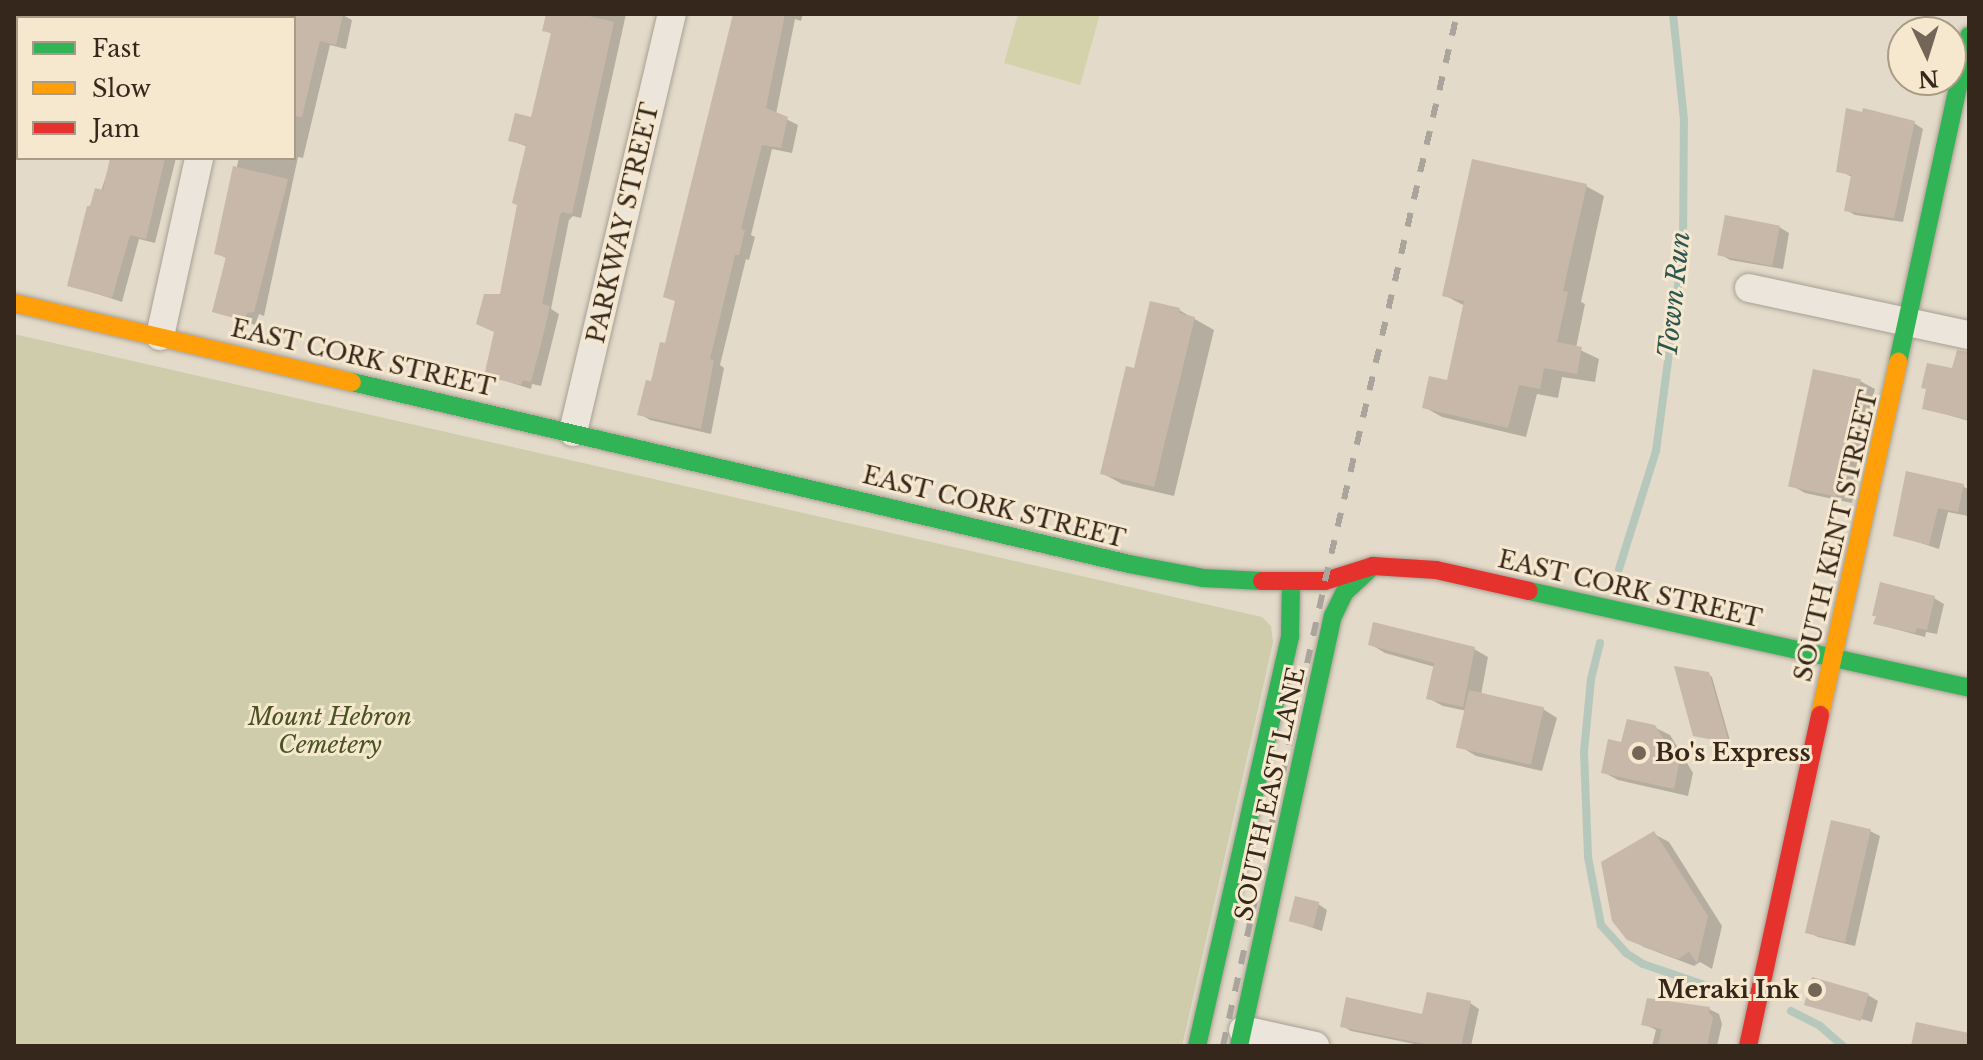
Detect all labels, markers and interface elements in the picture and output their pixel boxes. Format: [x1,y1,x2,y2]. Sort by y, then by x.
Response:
legend [16,16,296,160]
north arrow [1887,16,1967,96]
text: Fast [92,34,140,63]
text: N [1917,64,1940,93]
text: Slow [92,74,151,103]
street label: PARKWAY STREET [581,100,665,346]
text: Jam [92,114,140,143]
water label: Town Run [1653,230,1697,360]
street label: EAST CORK STREET [228,313,498,403]
street label: SOUTH KENT STREET [1788,387,1884,685]
street label: EAST CORK STREET [859,460,1129,554]
street label: EAST CORK STREET [1495,544,1765,634]
street label: SOUTH EAST LANE [1229,664,1311,924]
park label: Mount Hebron Cemetery [248,703,412,759]
place label: Bo's Express [1655,739,1811,767]
marker: Bo's Express [1630,744,1648,762]
place label: Meraki Ink [1658,976,1799,1004]
marker: Meraki Ink [1806,981,1824,999]

